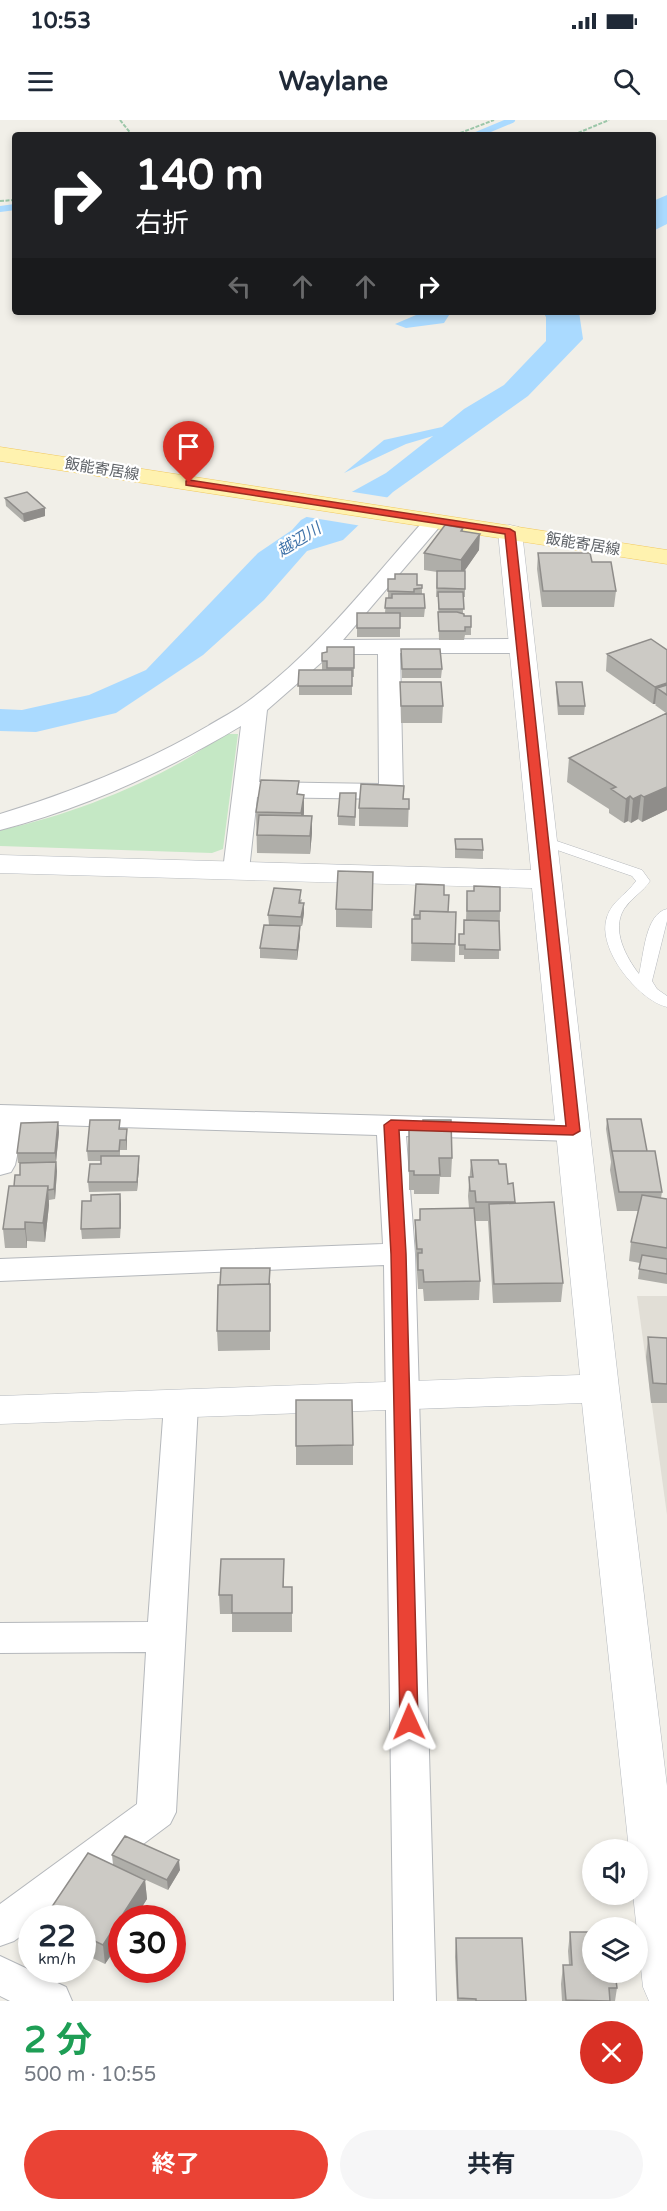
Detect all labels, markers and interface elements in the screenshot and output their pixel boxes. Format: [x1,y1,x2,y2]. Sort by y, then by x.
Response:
text: 10:53 [30,8,91,34]
icon: menu [24,65,57,98]
text: Waylane [279,65,388,98]
icon: search [610,65,643,98]
text: 140 m [135,150,264,201]
icon: right [36,156,114,234]
text: 右折 [135,207,189,240]
icon: left [223,270,256,303]
icon: ahead [286,270,319,303]
icon: ahead [349,270,382,303]
icon: right [412,270,445,303]
pin [163,421,214,483]
icon: arrive [172,430,205,463]
street label: 飯能寄居線 [64,454,140,484]
water label: 越辺川 [273,518,326,561]
street label: 飯能寄居線 [545,529,621,559]
position arrow [377,1690,441,1754]
map controls [582,1839,648,1983]
button: sound [582,1839,648,1905]
speed limit sign: 30 [108,1905,186,1983]
button: layers [582,1917,648,1983]
text: 22 [38,1918,76,1955]
text: km/h [38,1950,76,1968]
text: 2 分 [24,2019,92,2062]
button: close [580,2021,643,2084]
text: 500 m · 10:55 [24,2063,156,2087]
button: 終了 [24,2130,328,2199]
button: 共有 [340,2130,643,2199]

